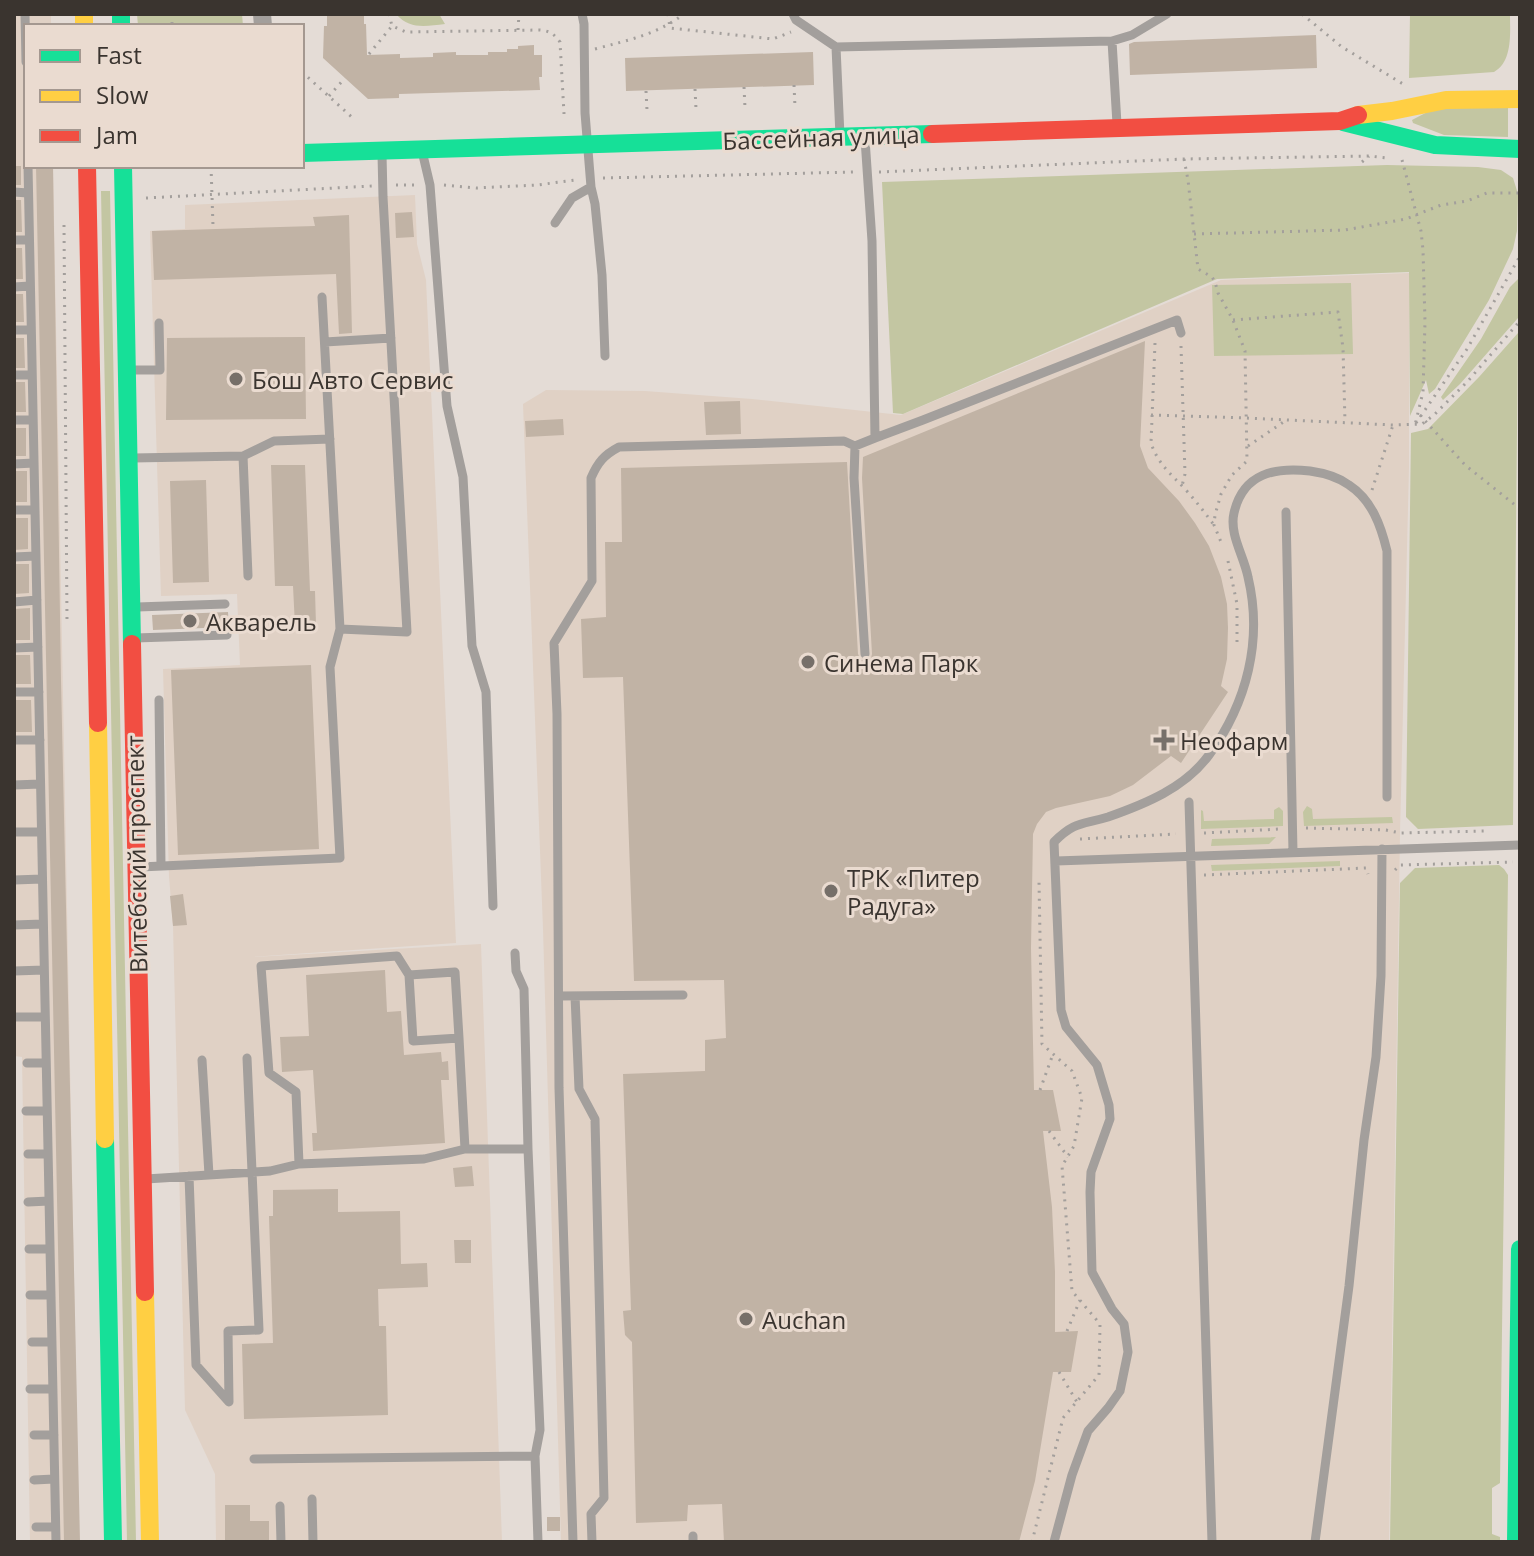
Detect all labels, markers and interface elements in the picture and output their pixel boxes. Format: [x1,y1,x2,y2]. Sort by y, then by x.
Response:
legend [24,24,304,168]
text: Fast [96,38,142,71]
text: Slow [96,78,149,111]
street label: Бассейная улица [722,117,920,157]
text: Jam [94,118,138,151]
place label: Бош Авто Сервис [252,363,453,396]
marker: Бош Авто Сервис [227,370,245,388]
place label: Акварель [206,605,317,638]
marker: Акварель [181,612,199,630]
place label: Синема Парк [824,646,979,679]
marker: Синема Парк [799,653,817,671]
place label: Неофарм [1180,724,1288,757]
marker: Неофарм [1155,731,1173,749]
street label: Витебский проспект [117,735,155,973]
place label: ТРК «Питер Радуга» [847,861,980,922]
marker: ТРК «Питер Радуга» [822,882,840,900]
place label: Auchan [762,1303,846,1336]
marker: Auchan [737,1310,755,1328]

